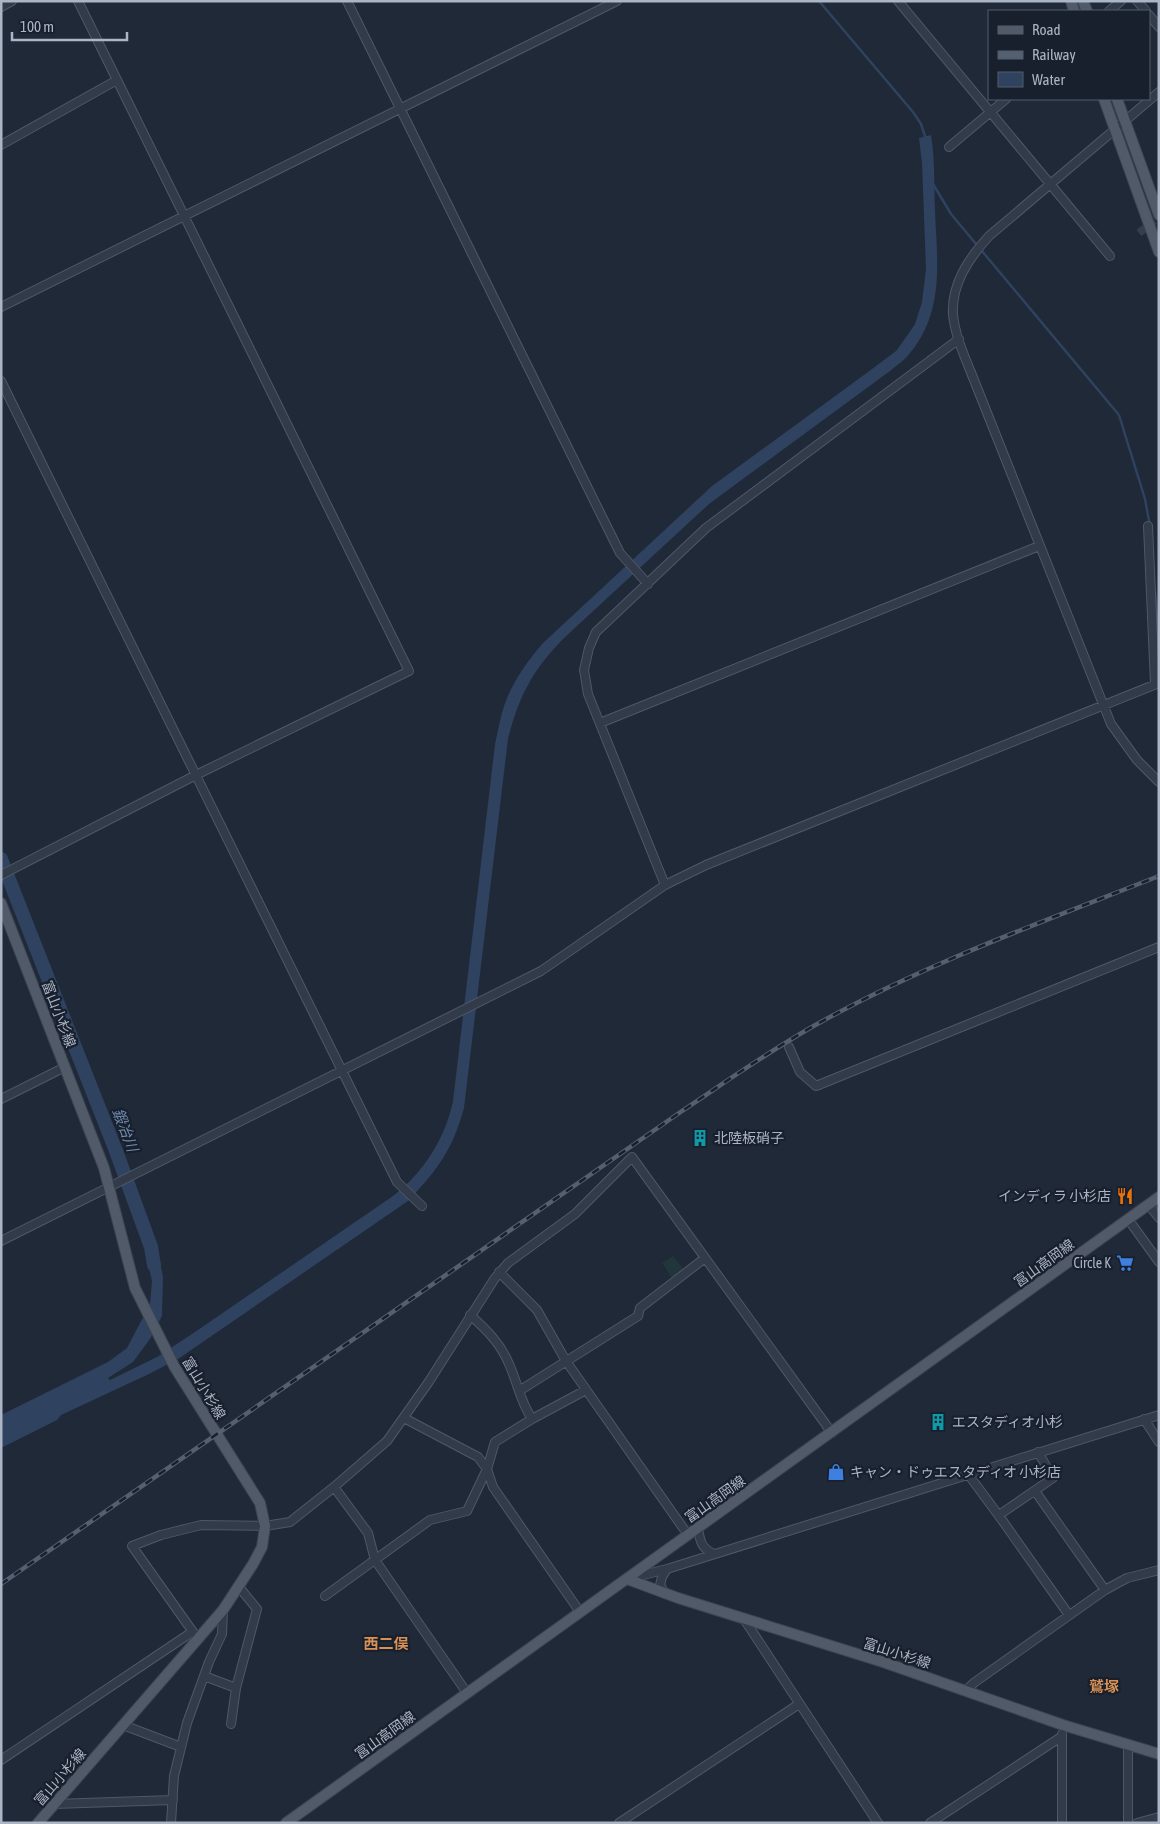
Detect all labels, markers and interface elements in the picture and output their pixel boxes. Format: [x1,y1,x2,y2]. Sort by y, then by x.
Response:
scale bar [12,10,128,42]
legend [988,10,1150,100]
text: 100 m [20,18,54,35]
text: Road [1032,21,1061,38]
text: Railway [1032,46,1076,63]
text: Water [1032,71,1065,88]
street label: 富山小杉線 [39,978,79,1050]
water label: 鍛冶川 [109,1106,142,1156]
building icon: 北陸板硝子 [690,1128,710,1148]
place label: 北陸板硝子 [714,1130,784,1146]
restaurant icon: インディラ 小杉店 [1115,1186,1135,1206]
place label: インディラ 小杉店 [998,1188,1111,1204]
street label: 富山高岡線 [1011,1236,1077,1290]
supermarket icon: Circle K [1115,1253,1135,1273]
place label: Circle K [1073,1255,1111,1271]
street label: 富山小杉線 [179,1354,229,1422]
building icon: エスタディオ小杉 [928,1412,948,1432]
place label: エスタディオ小杉 [952,1414,1063,1430]
shop icon: キャン・ドゥエスタディオ 小杉店 [826,1462,846,1482]
place label: キャン・ドゥエスタディオ 小杉店 [850,1464,1061,1480]
street label: 富山高岡線 [682,1472,748,1526]
district label: 西二俣 [363,1635,409,1652]
street label: 富山小杉線 [861,1635,933,1671]
district label: 鷲塚 [1089,1678,1119,1695]
street label: 富山高岡線 [352,1708,418,1762]
street label: 富山小杉線 [31,1745,89,1809]

